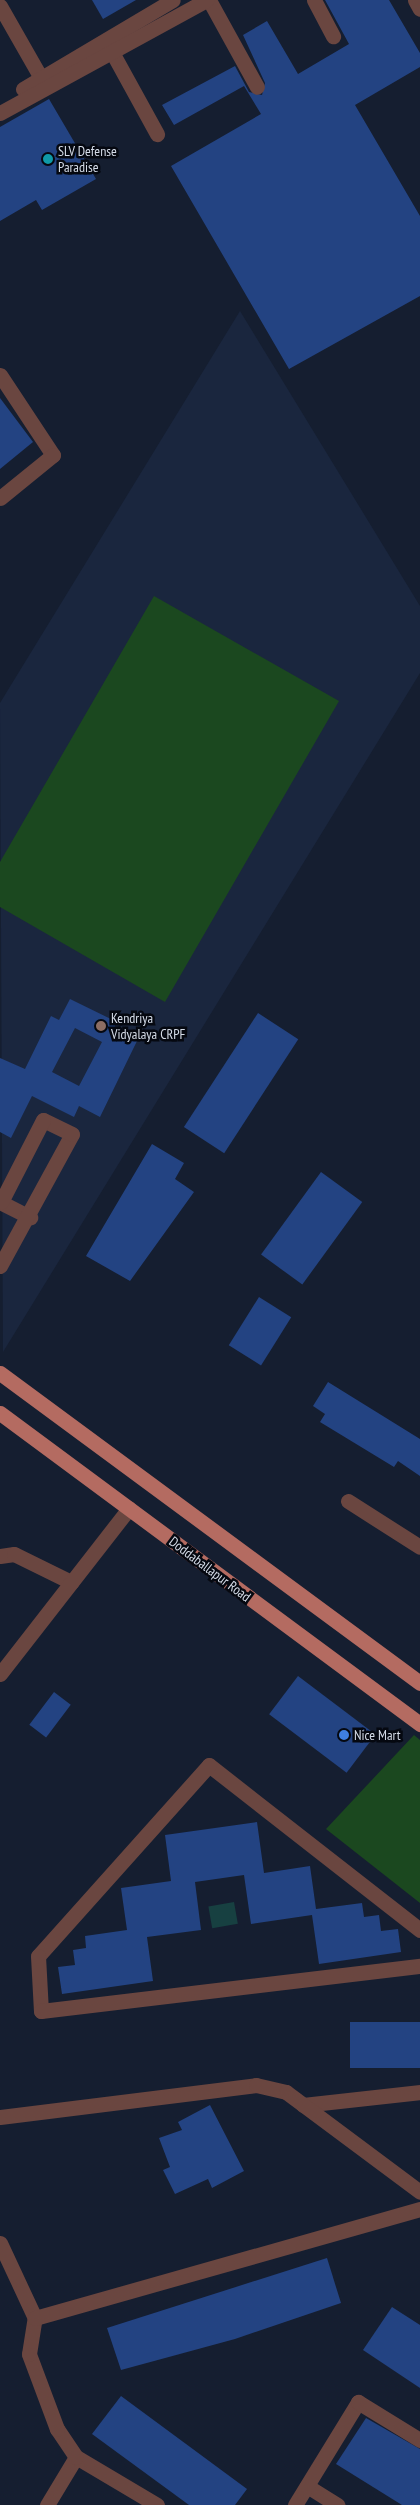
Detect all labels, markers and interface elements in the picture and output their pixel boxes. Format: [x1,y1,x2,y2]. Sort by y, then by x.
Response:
place label: SLV Defense Paradise [58,143,117,176]
marker: SLV Defense Paradise [42,153,54,165]
place label: Kendriya Vidyalaya CRPF [111,1010,185,1042]
marker: Kendriya Vidyalaya CRPF [95,1020,107,1032]
street label: Doddaballapur Road [166,1533,254,1605]
place label: Nice Mart [354,1727,401,1743]
marker: Nice Mart [338,1729,350,1741]

